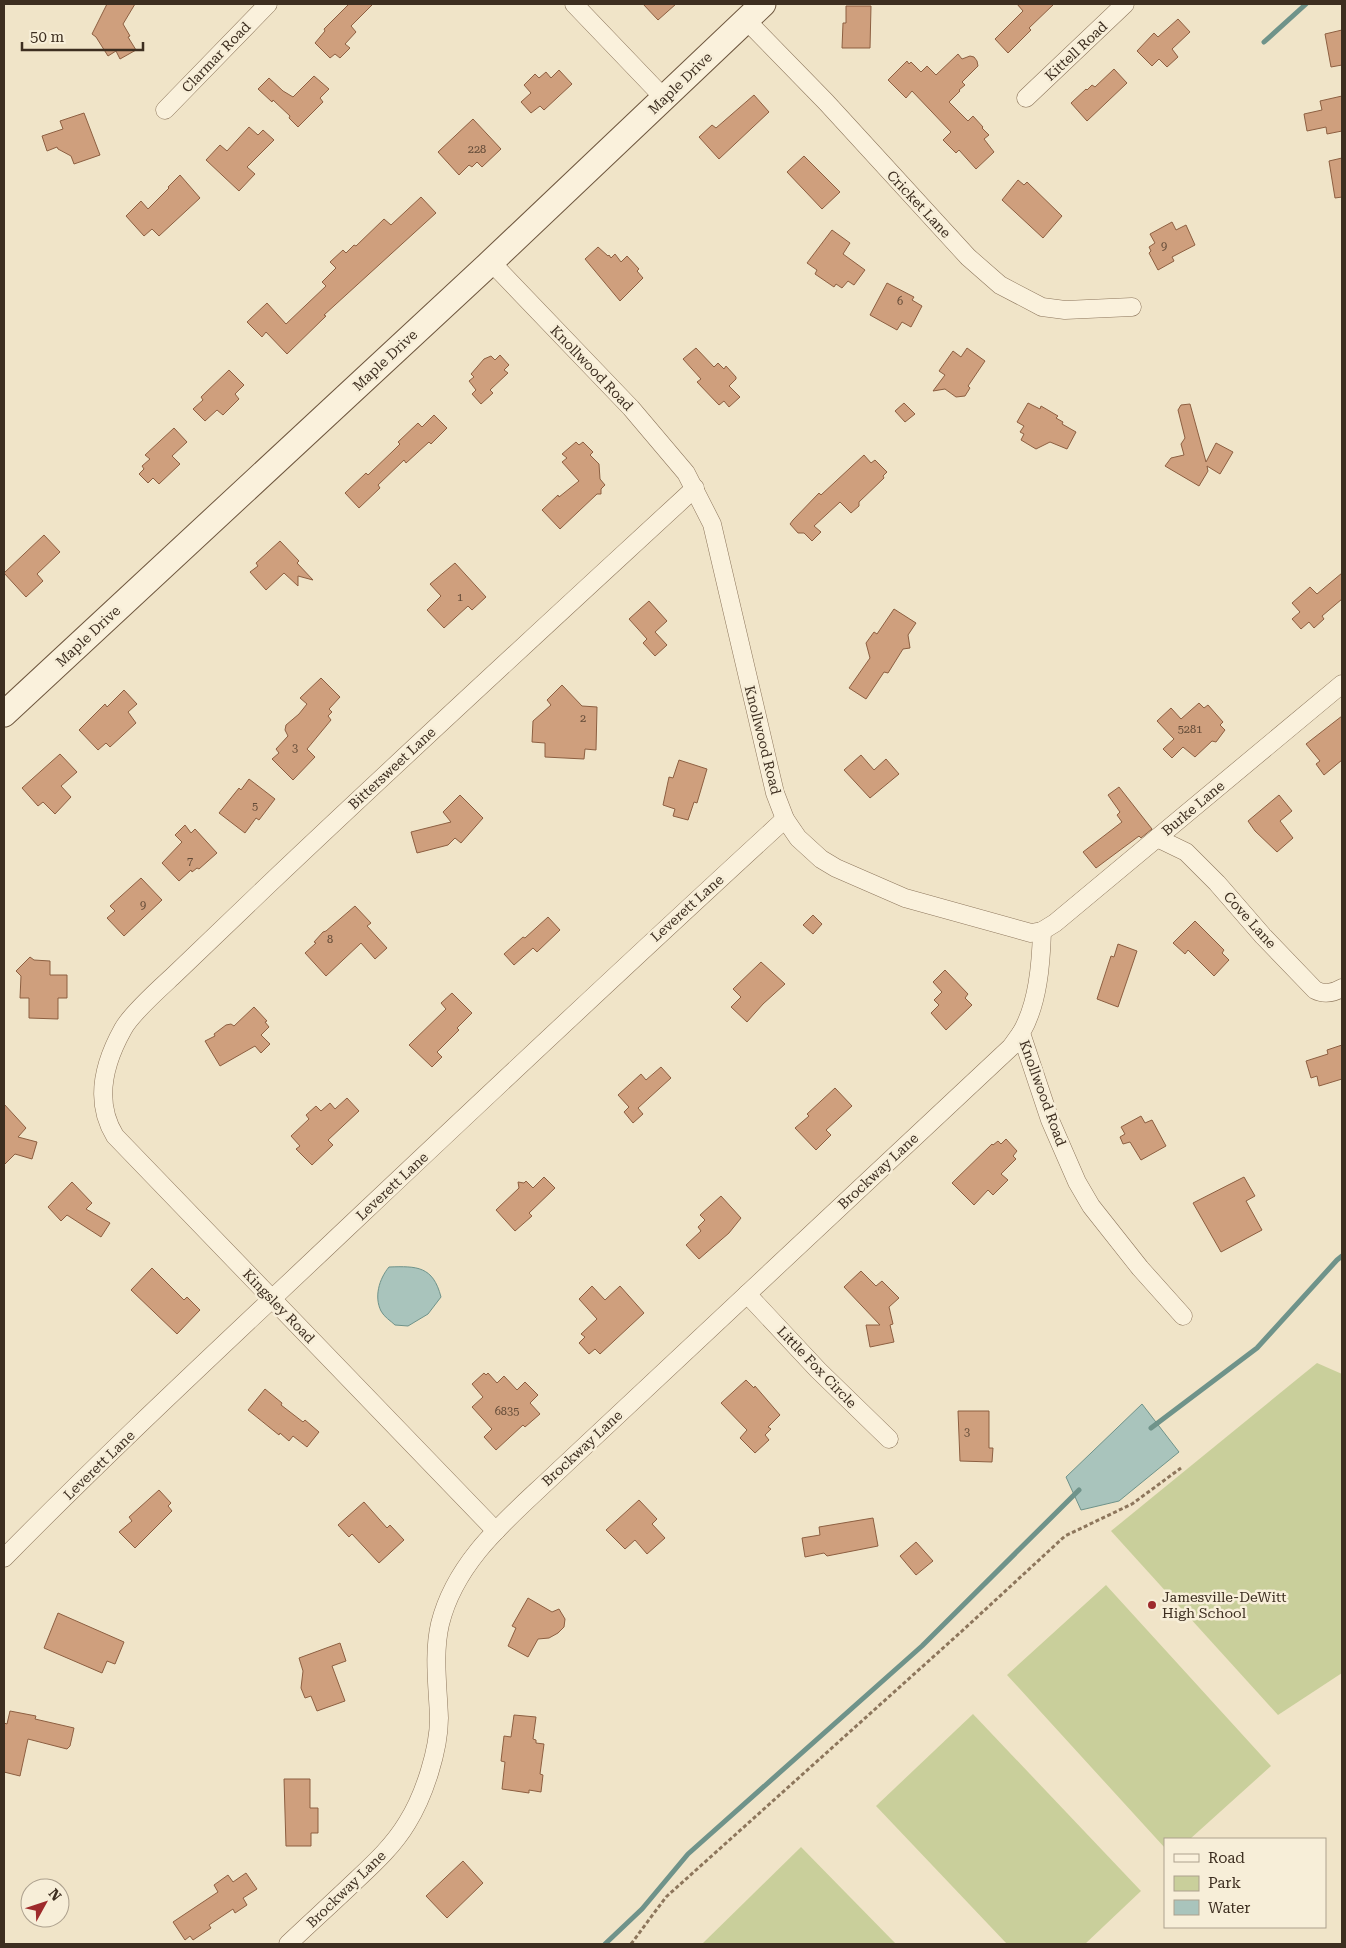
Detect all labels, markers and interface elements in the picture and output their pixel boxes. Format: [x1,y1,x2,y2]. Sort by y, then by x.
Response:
street label: Clarmar Road [178,18,254,96]
street label: Kittell Road [1042,18,1110,84]
scale bar [22,20,144,52]
text: 50 m [30,28,65,46]
street label: Maple Drive [645,49,715,117]
house number: 228 [468,143,486,156]
street label: Cricket Lane [884,167,954,241]
house number: 9 [1161,240,1167,253]
house number: 6 [897,295,903,308]
street label: Knollwood Road [547,322,637,414]
street label: Maple Drive [350,326,421,394]
house number: 1 [457,591,463,604]
street label: Maple Drive [53,602,124,670]
street label: Knollwood Road [742,684,784,796]
house number: 2 [580,712,586,725]
street label: Bittersweet Lane [345,723,439,812]
house number: 5281 [1178,723,1202,736]
house number: 3 [292,742,298,755]
street label: Burke Lane [1159,777,1228,839]
house number: 5 [252,800,258,813]
house number: 7 [187,855,193,868]
street label: Leverett Lane [647,871,727,945]
street label: Cove Lane [1220,888,1280,952]
house number: 9 [140,899,146,912]
house number: 8 [327,933,333,946]
street label: Knollwood Road [1016,1038,1070,1148]
street label: Brockway Lane [835,1130,922,1212]
street label: Leverett Lane [353,1148,431,1223]
street label: Kingsley Road [240,1266,318,1346]
street label: Little Fox Circle [774,1323,860,1411]
house number: 6835 [495,1405,519,1418]
street label: Brockway Lane [539,1407,626,1489]
house number: 3 [964,1426,970,1439]
street label: Leverett Lane [60,1427,138,1503]
place label: Jamesville-DeWitt High School [1162,1589,1287,1621]
marker: Jamesville-DeWitt High School [1146,1599,1158,1611]
legend [1164,1838,1326,1928]
street label: Brockway Lane [303,1847,389,1931]
text: Road [1208,1849,1245,1867]
text: Park [1208,1874,1242,1892]
north arrow [20,1878,70,1928]
text: N [45,1885,65,1904]
text: Water [1208,1899,1250,1917]

